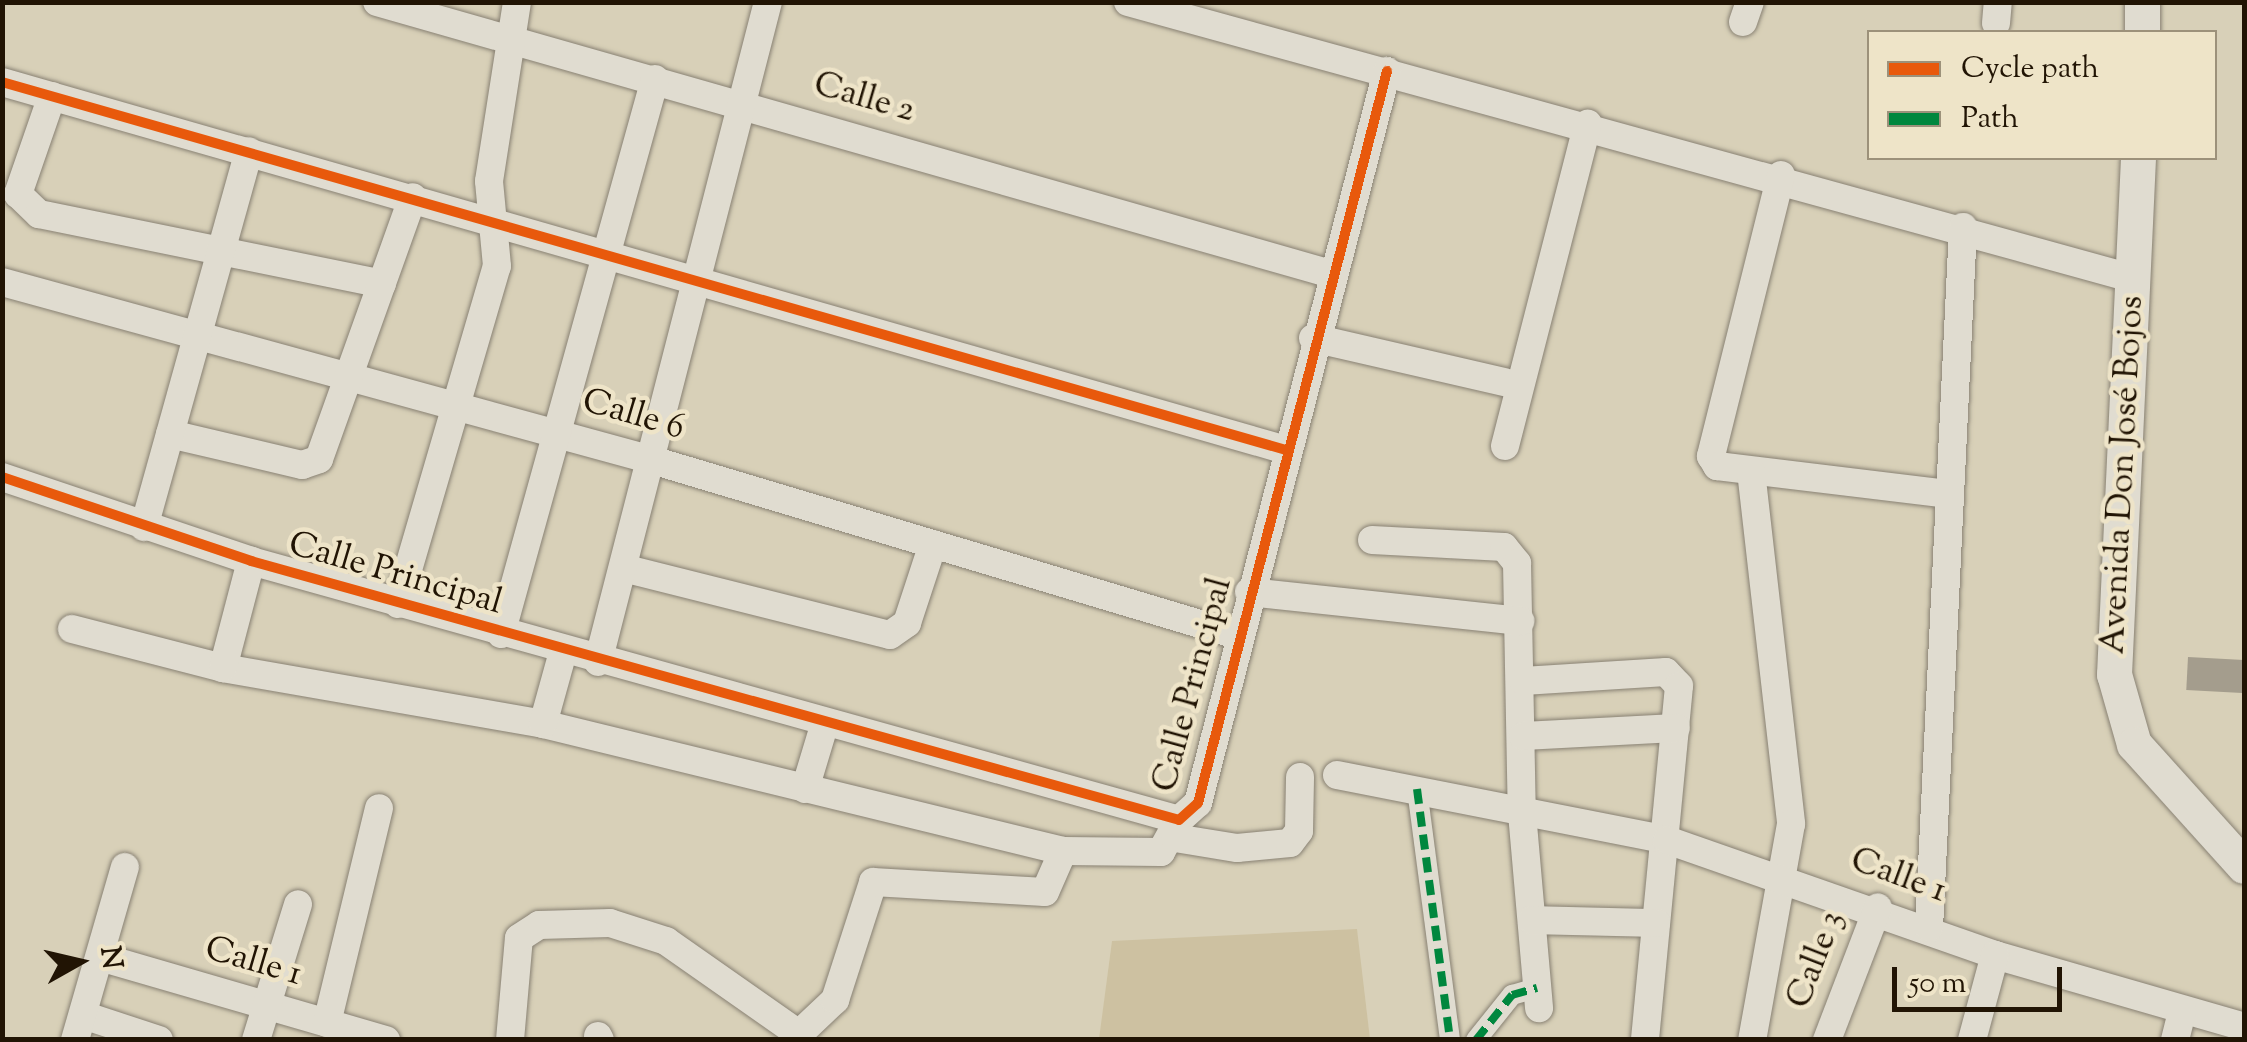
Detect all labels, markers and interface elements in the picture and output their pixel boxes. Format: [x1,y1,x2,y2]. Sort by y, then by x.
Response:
legend [1867,30,2217,160]
text: Cycle path [1961,48,2099,91]
street label: Calle 2 [809,65,919,133]
text: Path [1961,98,2019,141]
street label: Avenida Don José Bojos [2094,294,2154,656]
street label: Calle 6 [577,381,689,451]
street label: Calle Principal [283,524,507,626]
street label: Calle Principal [1145,573,1243,797]
street label: Calle 1 [1844,840,1952,914]
street label: Calle 3 [1779,905,1855,1015]
north arrow [30,912,130,1012]
street label: Calle 1 [200,929,306,997]
text: N [88,944,131,972]
scale bar [1897,947,2067,1009]
text: 50 m [1909,963,1966,1006]

